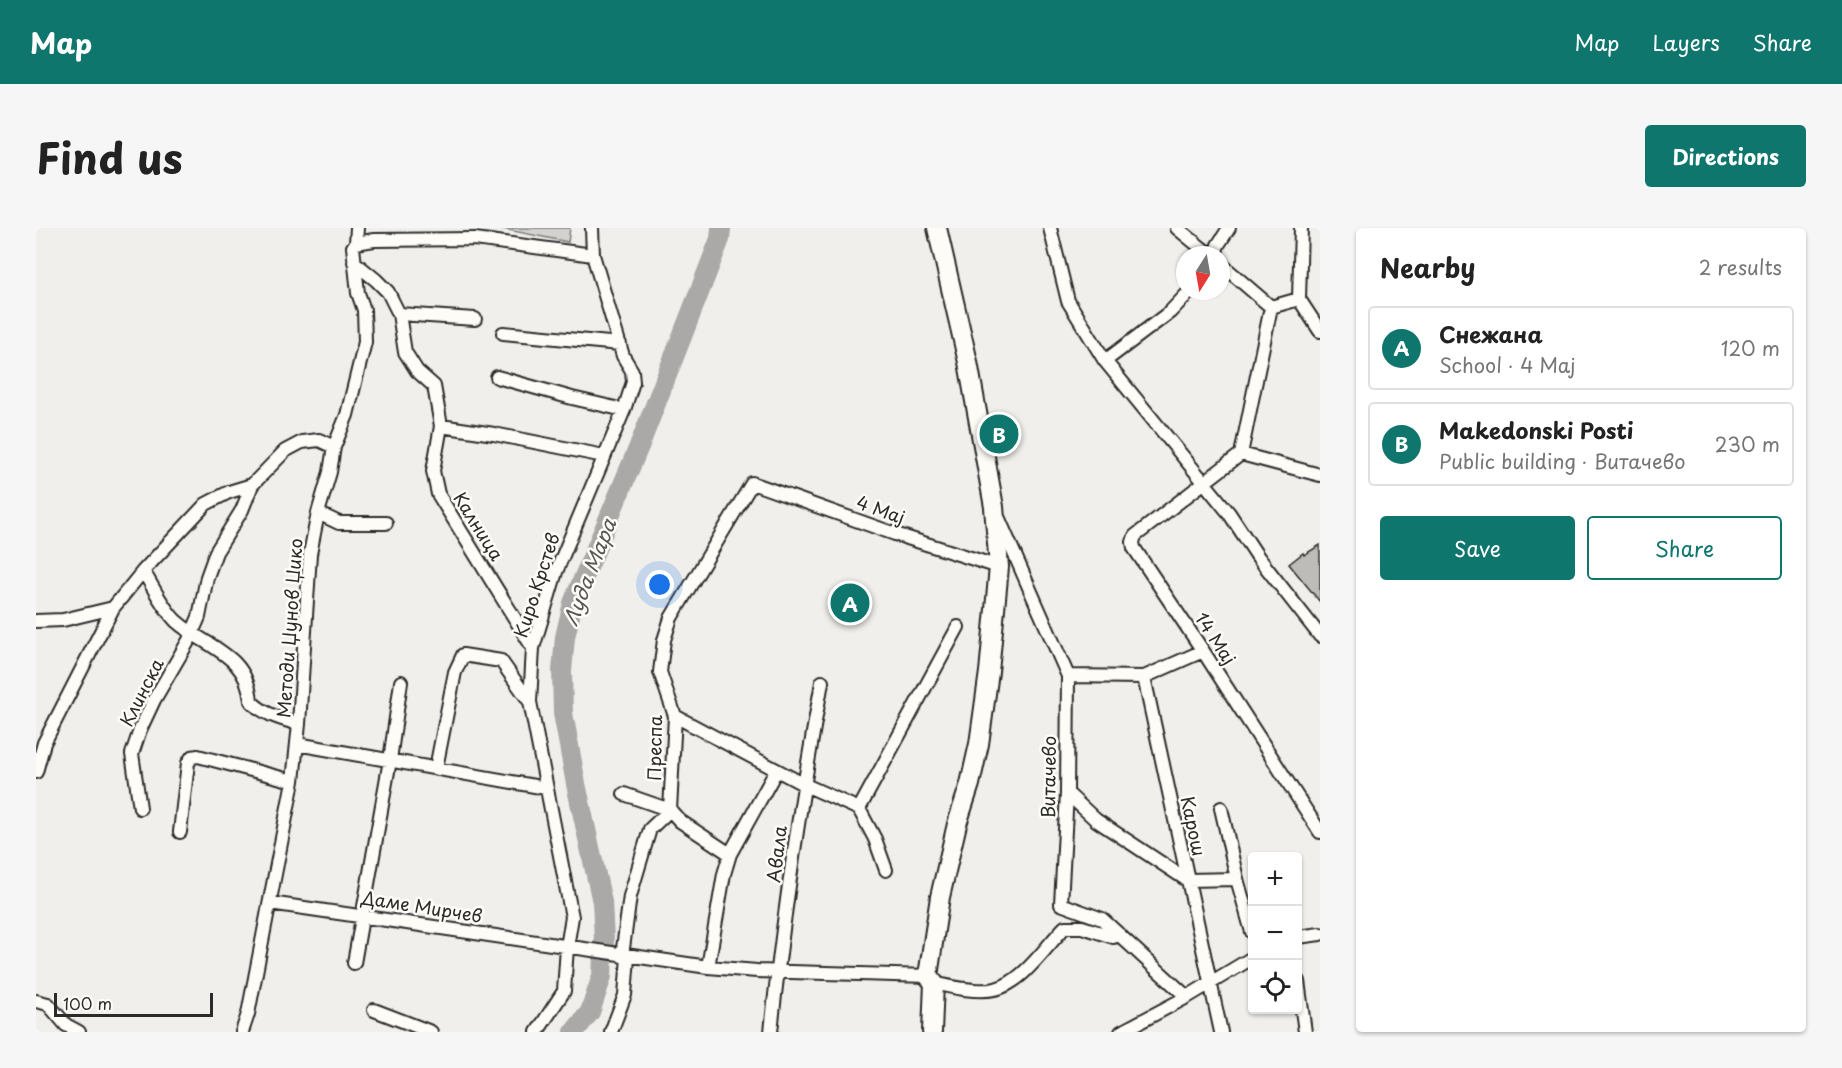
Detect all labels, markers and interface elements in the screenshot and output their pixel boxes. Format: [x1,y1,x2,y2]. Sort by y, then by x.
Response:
text: Map [30,21,92,64]
text: Map [1575,26,1619,58]
text: Layers [1652,26,1720,58]
text: Share [1753,26,1812,58]
text: Find us [36,125,183,188]
button: Directions [1645,125,1806,187]
north arrow [1176,246,1230,300]
text: Nearby [1380,248,1475,287]
text: 2 results [1699,252,1782,282]
text: Снежана [1439,317,1543,350]
text: A [1394,333,1409,363]
text: 120 m [1721,333,1780,363]
text: School · 4 Мај [1439,350,1576,380]
pin: B [980,412,1018,456]
text: Makedonski Posti [1439,413,1633,446]
text: B [1395,429,1408,459]
text: 230 m [1715,429,1780,459]
text: Public building · Витачево [1439,446,1686,476]
street label: Калница [447,486,511,566]
street label: 4 Мај [853,488,909,530]
water label: Луда Мара [555,513,624,630]
button: Save [1380,516,1575,580]
button: Share [1587,516,1782,580]
street label: Киро Крстев [506,529,566,641]
street label: Методи Џунов Џико [269,537,309,719]
your location [645,570,674,599]
pin: A [830,580,870,626]
street label: 14 Мај [1189,606,1243,670]
street label: Клинска [112,652,170,731]
street label: Преспа [640,715,668,781]
street label: Витачево [1034,736,1062,818]
street label: Карош [1175,794,1213,858]
street label: Авала [759,823,793,884]
map controls [1248,852,1302,1014]
button: + [1248,852,1302,906]
street label: Даме Мирчев [359,883,484,929]
button: − [1248,906,1302,960]
button: locate [1248,960,1302,1014]
scale bar [54,990,213,1018]
text: 100 m [63,991,112,1015]

